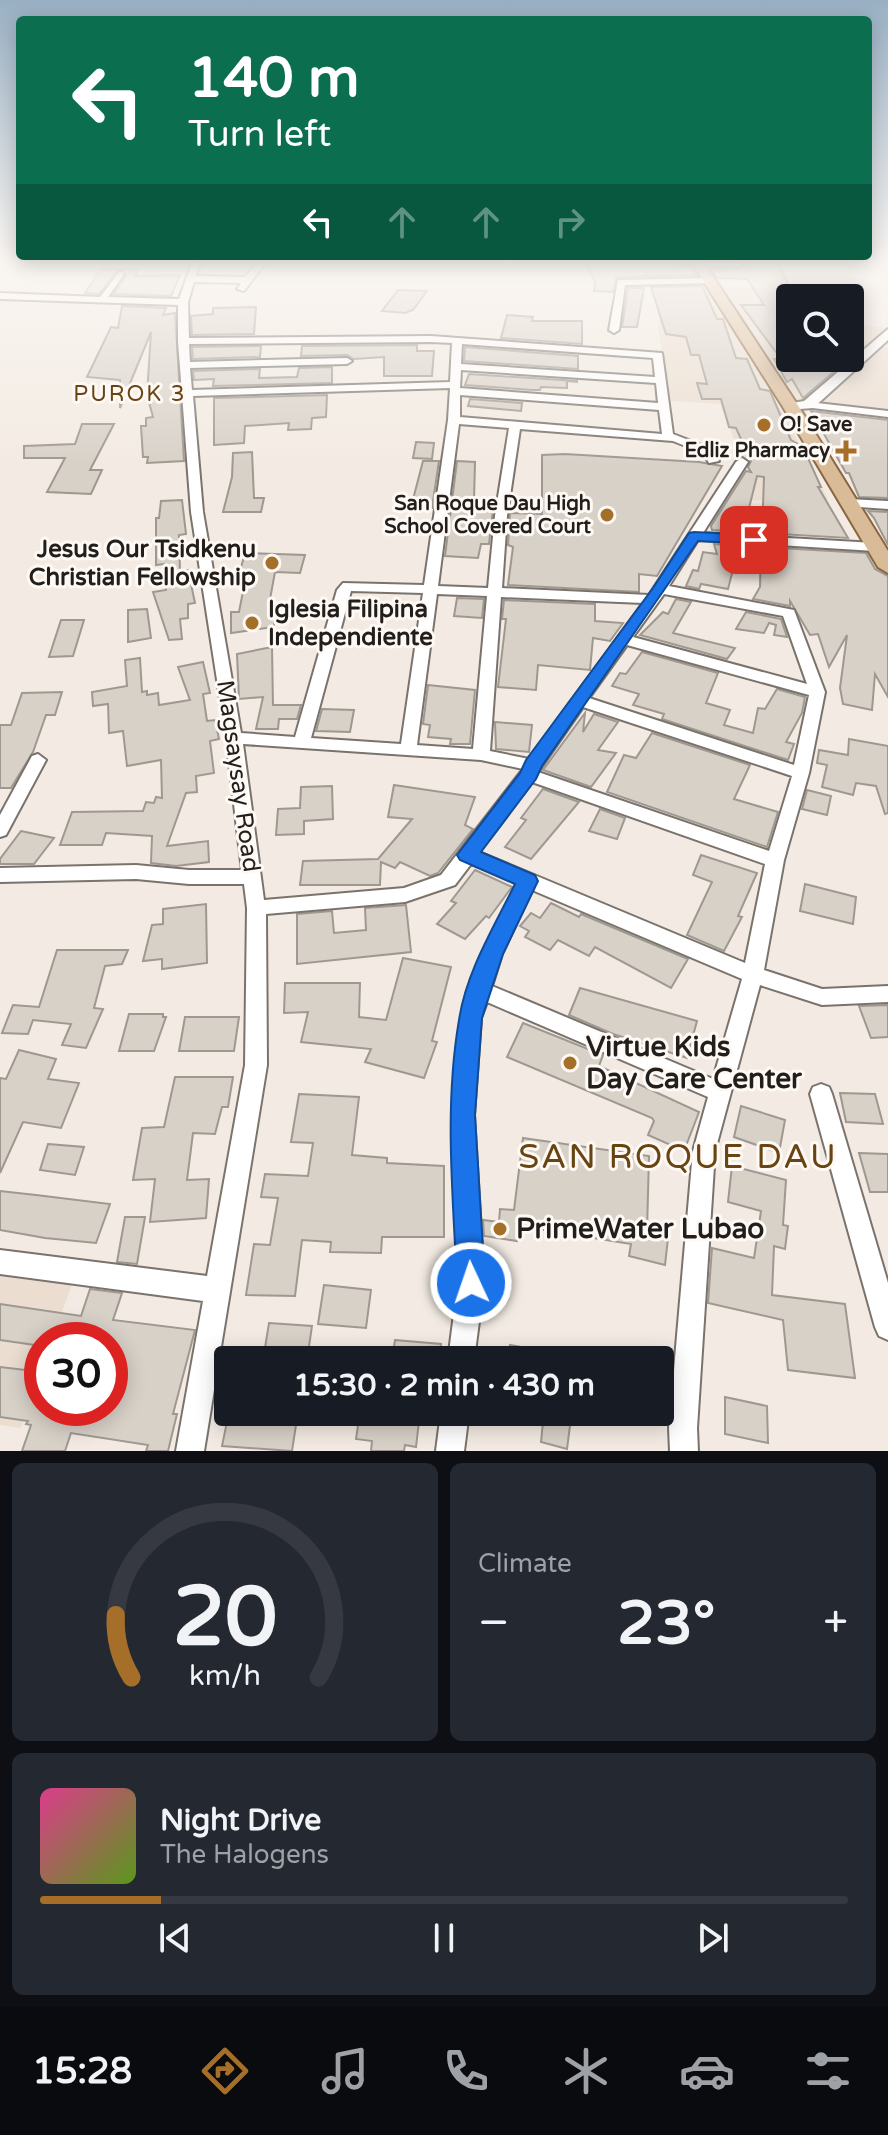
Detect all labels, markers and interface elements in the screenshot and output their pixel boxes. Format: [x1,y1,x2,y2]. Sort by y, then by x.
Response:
text: 140 m [188,45,359,112]
icon: left [56,48,160,152]
text: Turn left [188,113,331,156]
icon: left [296,200,340,244]
icon: ahead [380,200,424,244]
icon: ahead [464,200,508,244]
icon: right [548,200,592,244]
map controls [776,284,864,372]
button: search [776,284,864,372]
district label: PUROK 3 [73,381,187,407]
place label: O! Save [780,413,852,437]
marker: O! Save [755,416,773,434]
place label: Edliz Pharmacy [684,439,830,463]
marker: Edliz Pharmacy [837,442,855,460]
place label: San Roque Dau High School Covered Court [384,492,591,539]
marker: San Roque Dau High School Covered Court [598,506,616,524]
pin [720,506,788,574]
icon: arrive [732,518,776,562]
place label: Jesus Our Tsidkenu Christian Fellowship [29,535,256,592]
marker: Jesus Our Tsidkenu Christian Fellowship [263,554,281,572]
place label: Iglesia Filipina Independiente [268,595,433,652]
marker: Iglesia Filipina Independiente [243,614,261,632]
street label: Magsaysay Road [210,678,266,874]
place label: Virtue Kids Day Care Center [586,1030,803,1096]
marker: Virtue Kids Day Care Center [561,1054,579,1072]
district label: SAN ROQUE DAU [518,1137,838,1178]
place label: PrimeWater Lubao [516,1212,764,1246]
marker: PrimeWater Lubao [491,1220,509,1238]
position arrow [429,1241,513,1325]
speed limit sign: 30 [24,1322,128,1426]
text: 15:30 · 2 min · 430 m [293,1367,595,1404]
text: Climate [478,1548,572,1579]
text: 20 [173,1568,277,1668]
text: 23° [617,1588,715,1660]
text: − [478,1597,509,1650]
text: + [823,1597,848,1650]
text: km/h [189,1659,261,1693]
text: Night Drive [160,1802,321,1839]
text: The Halogens [160,1839,329,1870]
icon: previous [153,1916,197,1960]
icon: pause [422,1916,466,1960]
icon: next [691,1916,735,1960]
icon: directions [197,2043,253,2099]
icon: music [317,2043,373,2099]
icon: phone [438,2043,494,2099]
icon: climate [558,2043,614,2099]
icon: car [679,2043,735,2099]
icon: filters [800,2043,856,2099]
text: 15:28 [32,2050,132,2093]

